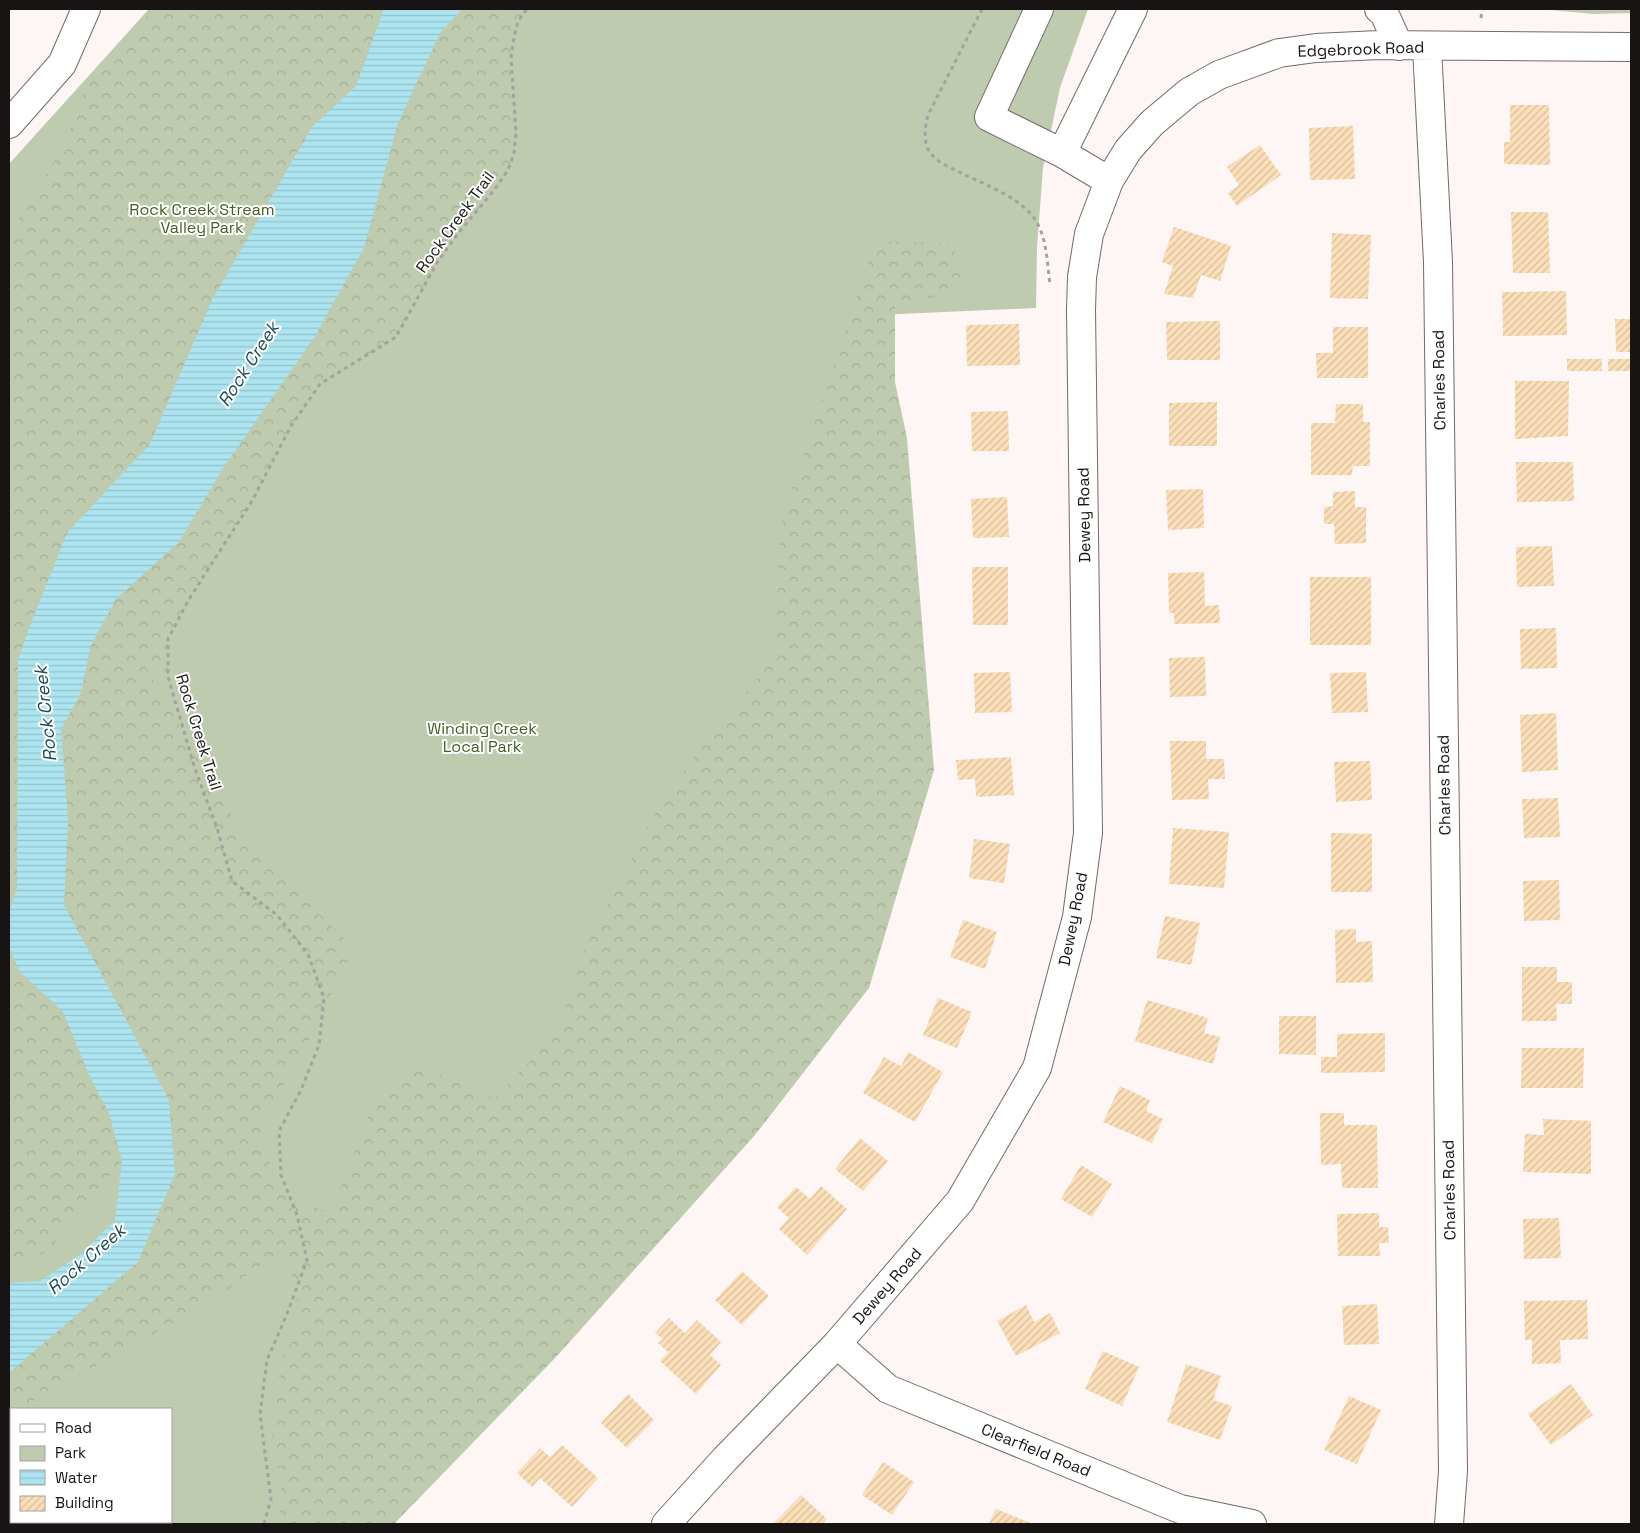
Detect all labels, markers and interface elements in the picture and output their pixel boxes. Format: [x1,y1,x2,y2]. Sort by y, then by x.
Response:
street label: Edgebrook Road [1297,36,1425,62]
street label: Rock Creek Trail [411,167,499,277]
park label: Rock Creek Stream Valley Park [129,199,275,238]
water label: Rock Creek [212,315,285,411]
street label: Charles Road [1428,330,1450,430]
street label: Dewey Road [1073,467,1095,563]
water label: Rock Creek [28,662,61,763]
street label: Rock Creek Trail [171,671,227,793]
park label: Winding Creek Local Park [427,718,537,757]
street label: Charles Road [1433,735,1455,835]
street label: Dewey Road [1054,870,1092,968]
street label: Charles Road [1438,1140,1460,1240]
water label: Rock Creek [42,1217,132,1299]
street label: Dewey Road [848,1243,926,1329]
legend [10,1408,172,1523]
text: Road [55,1418,92,1437]
street label: Clearfield Road [978,1418,1094,1482]
text: Park [55,1443,86,1462]
text: Water [55,1468,98,1487]
text: Building [55,1493,114,1512]

